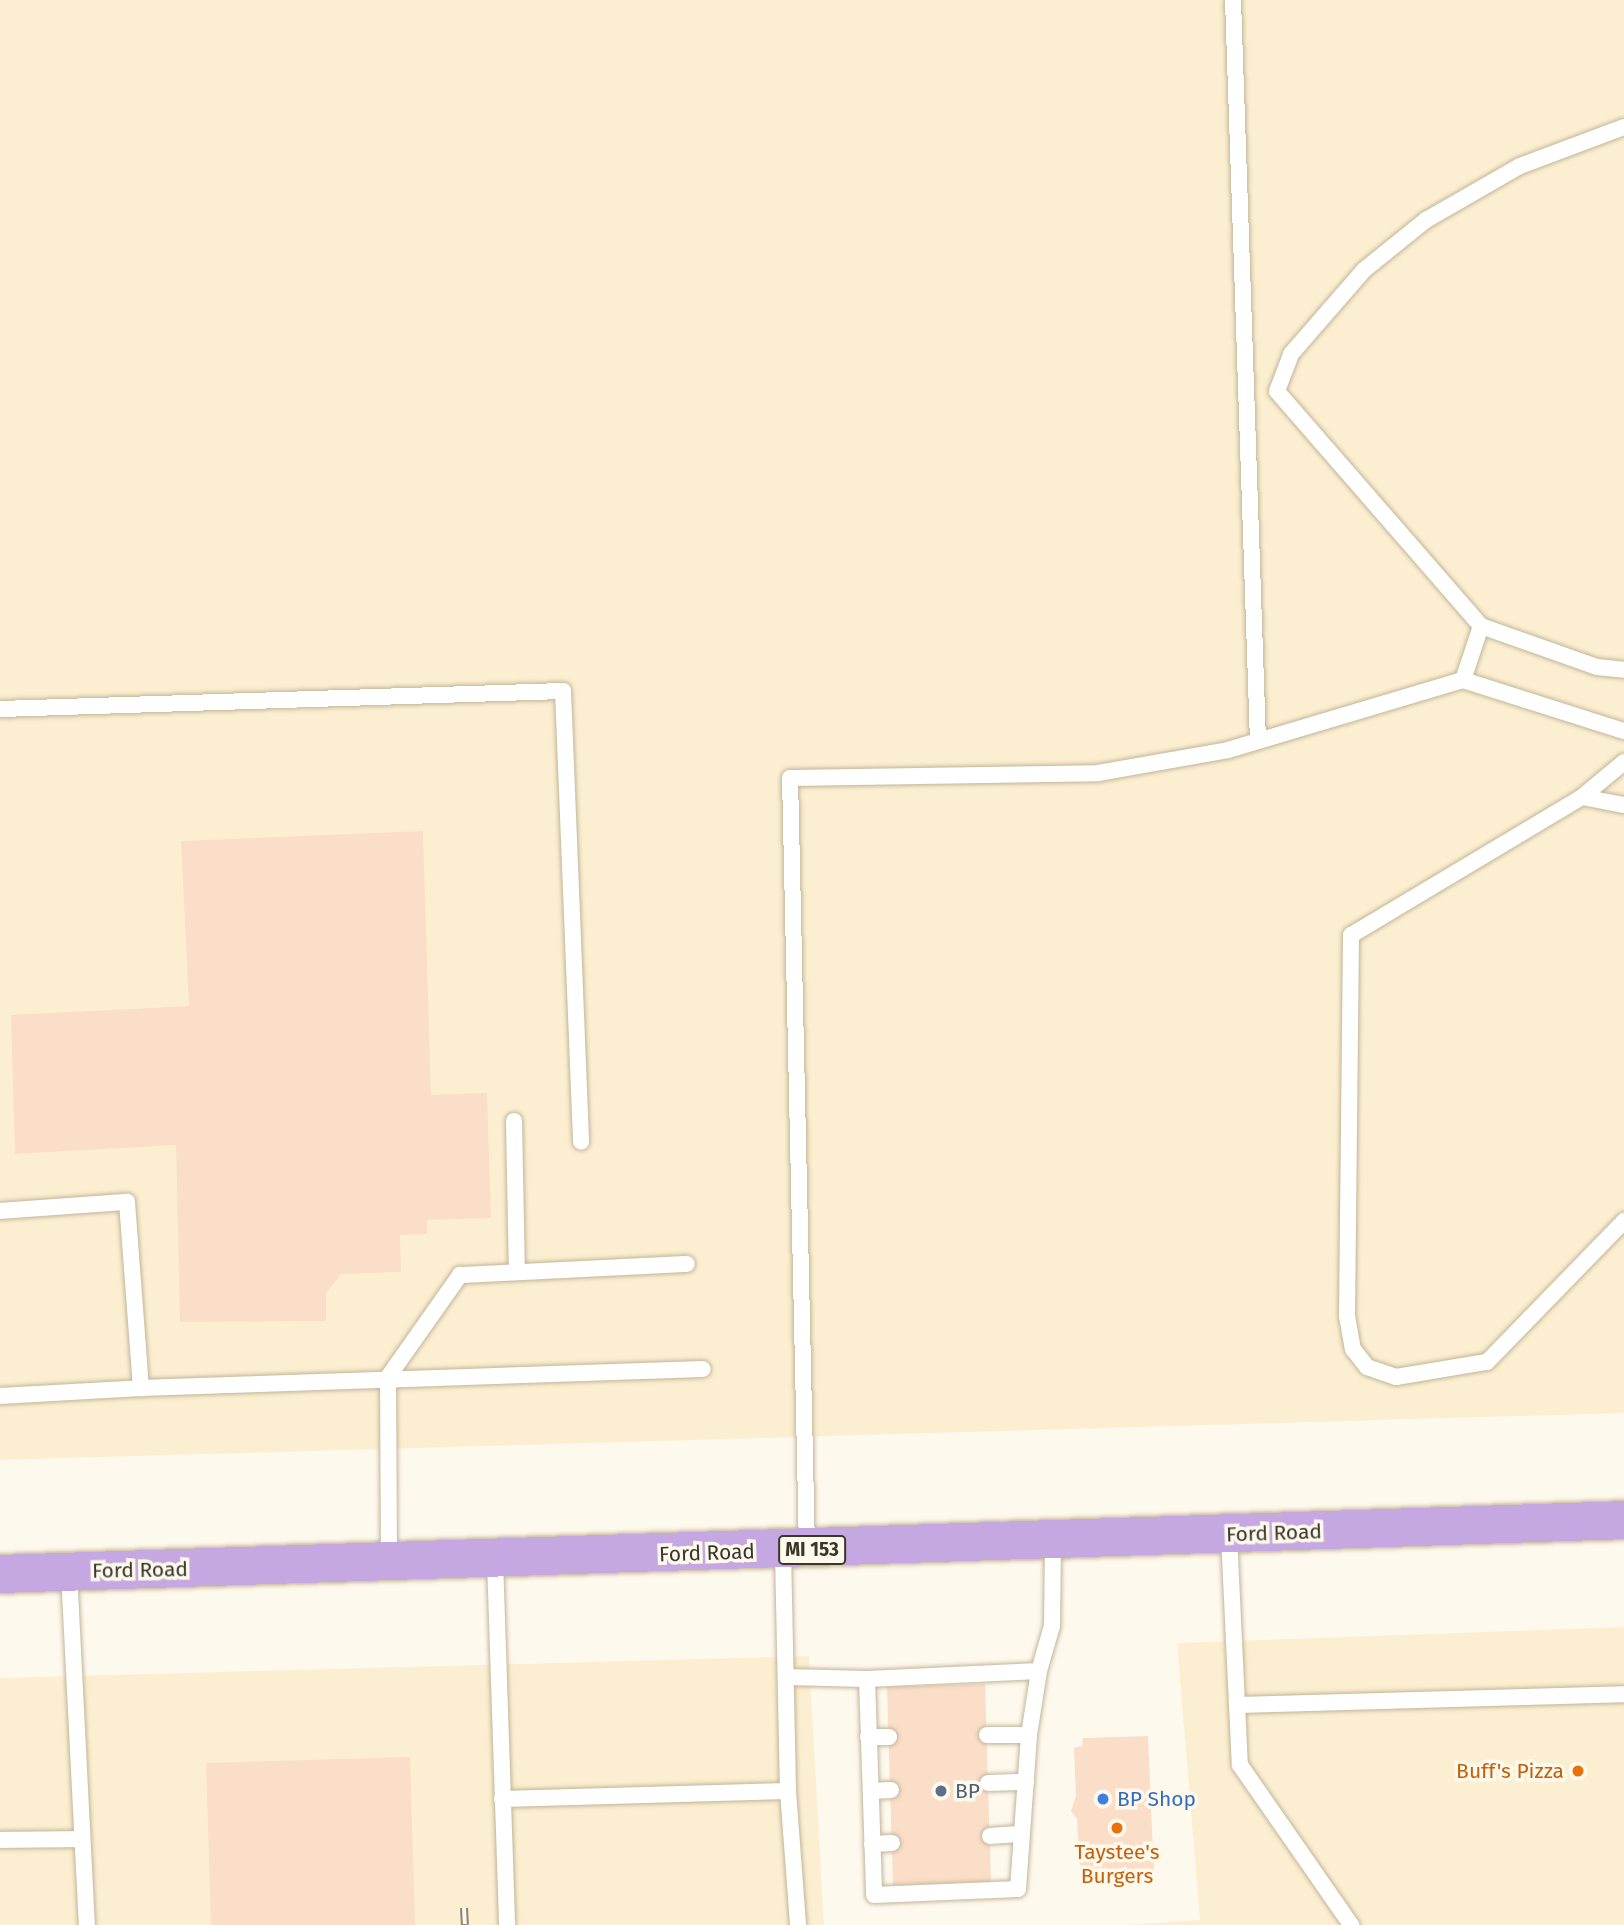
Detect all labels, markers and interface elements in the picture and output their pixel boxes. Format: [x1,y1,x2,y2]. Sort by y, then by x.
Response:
street label: Ford Road [1226,1519,1322,1547]
road number: MI 153 [777,1534,847,1566]
street label: Ford Road [659,1539,755,1567]
street label: Ford Road [92,1557,188,1583]
place label: Buff's Pizza [1456,1758,1564,1784]
marker: Buff's Pizza [1570,1763,1586,1779]
place label: BP [955,1778,980,1804]
marker: BP [933,1783,949,1799]
place label: BP Shop [1117,1786,1196,1812]
marker: BP Shop [1095,1791,1111,1807]
marker: Taystee's Burgers [1109,1820,1125,1836]
place label: Taystee's Burgers [1074,1839,1160,1889]

